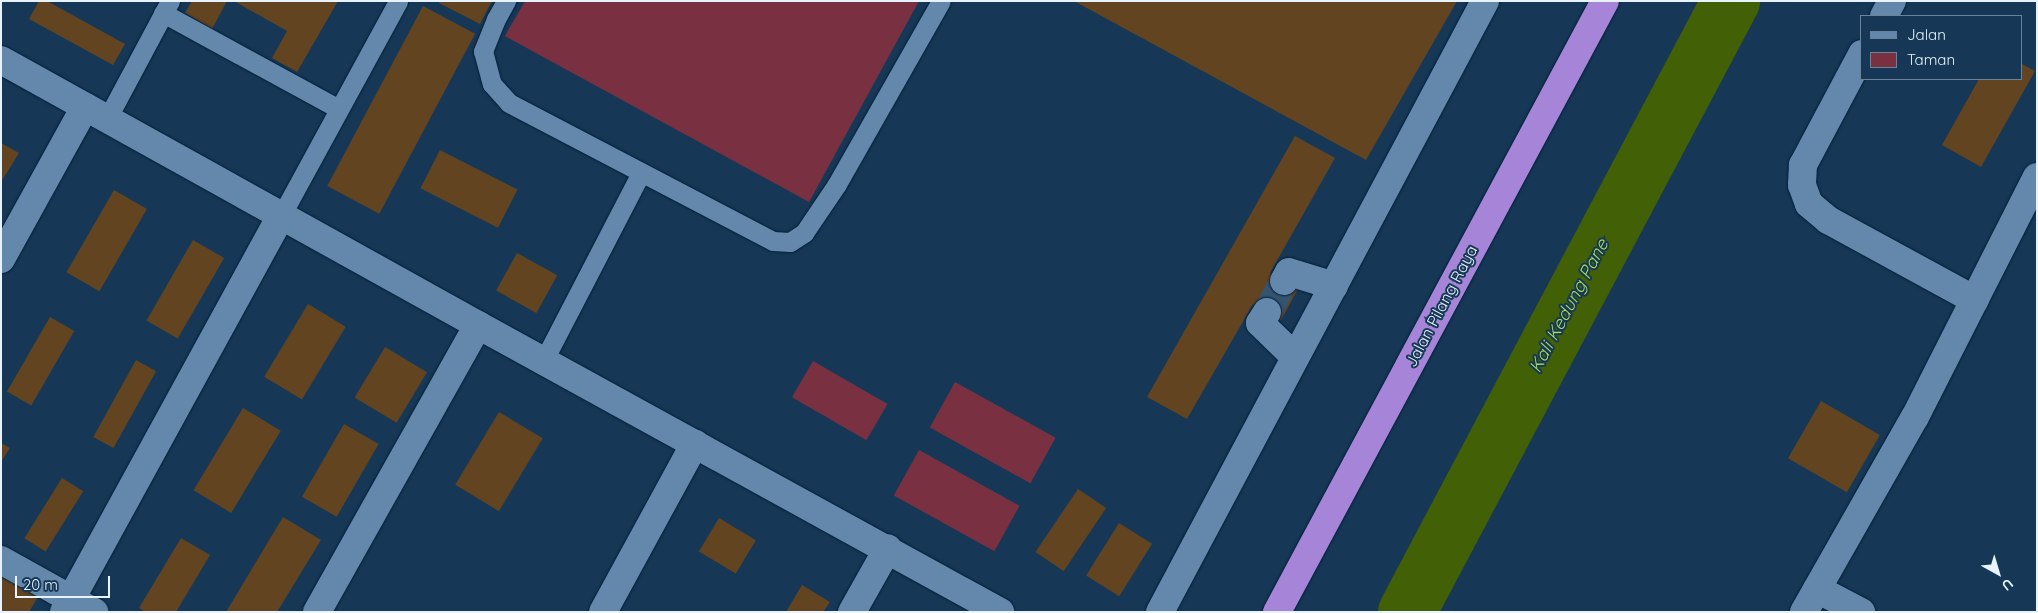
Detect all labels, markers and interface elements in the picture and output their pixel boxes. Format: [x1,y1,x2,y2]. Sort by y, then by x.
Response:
legend [1860,15,2023,80]
text: Jalan [1907,25,1946,44]
text: Taman [1907,50,1955,69]
water label: Kali Kedung Pane [1525,236,1613,376]
street label: Jalan Pilang Raya [1401,242,1481,370]
north arrow [1973,548,2023,598]
scale bar [18,566,112,598]
text: 20 m [23,575,58,594]
text: U [1998,575,2017,595]

